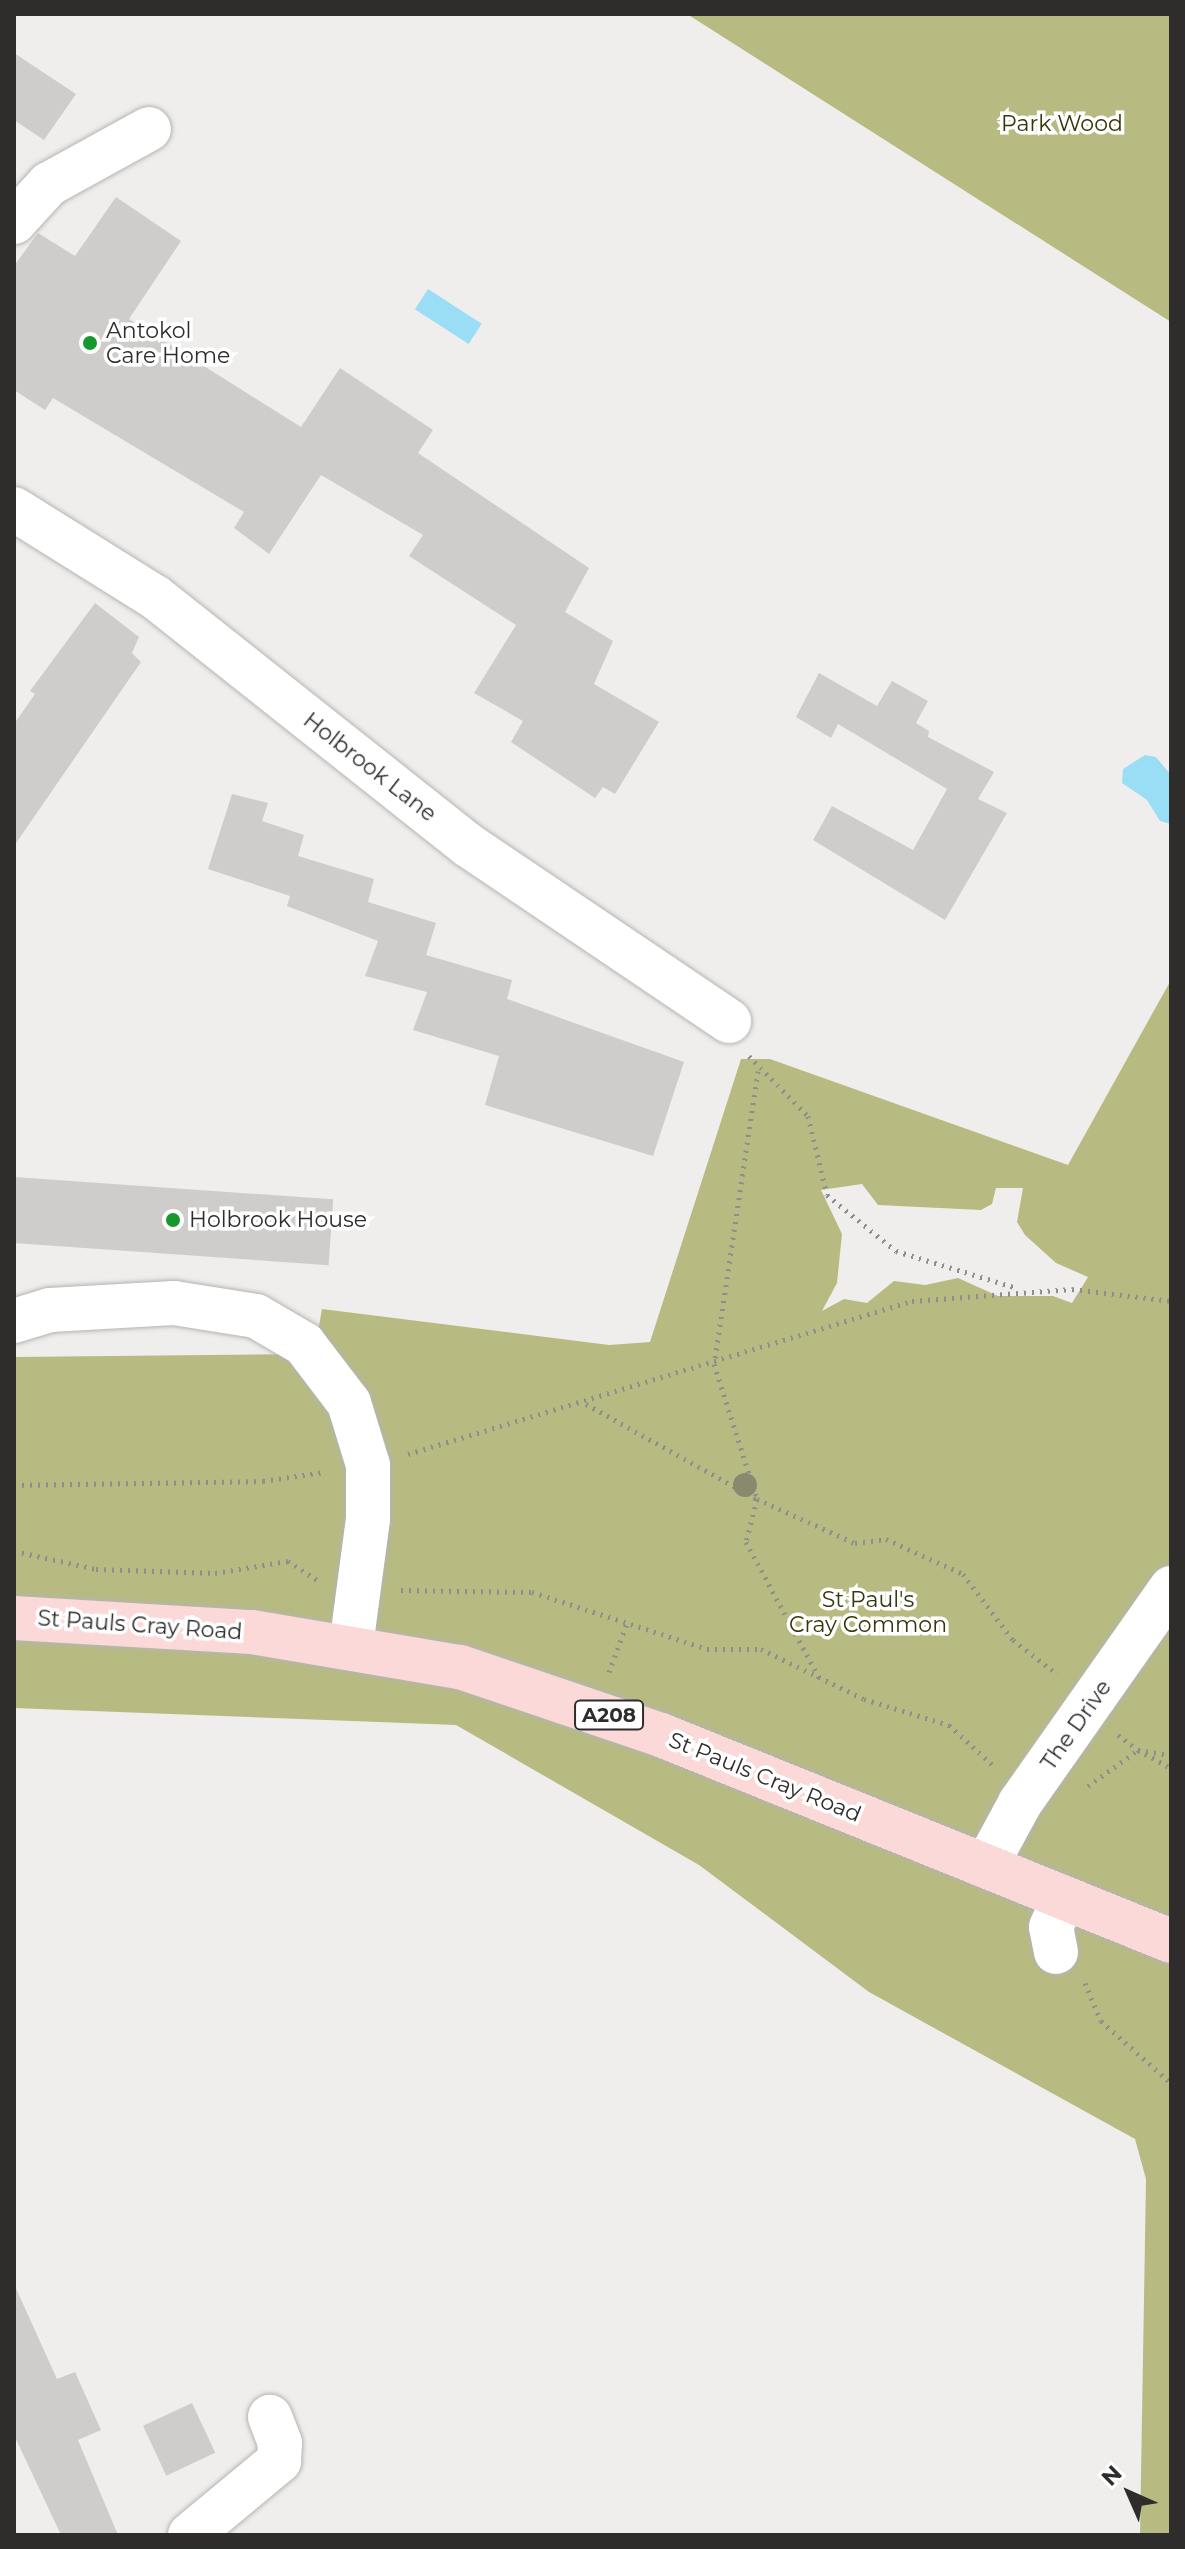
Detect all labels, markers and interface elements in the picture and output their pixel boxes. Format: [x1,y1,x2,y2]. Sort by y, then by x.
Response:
park label: Park Wood [1001,111,1123,137]
place label: Antokol Care Home [106,317,230,368]
marker: Antokol Care Home [81,334,99,352]
street label: Holbrook Lane [298,707,442,827]
place label: Holbrook House [189,1207,367,1233]
marker: Holbrook House [164,1211,182,1229]
park label: St Paul's Cray Common [789,1586,947,1638]
street label: St Pauls Cray Road [37,1605,243,1645]
street label: The Drive [1035,1675,1117,1775]
road number: A208 [573,1699,645,1731]
street label: St Pauls Cray Road [665,1726,865,1828]
north arrow [1089,2453,1169,2533]
text: N [1096,2460,1128,2492]

